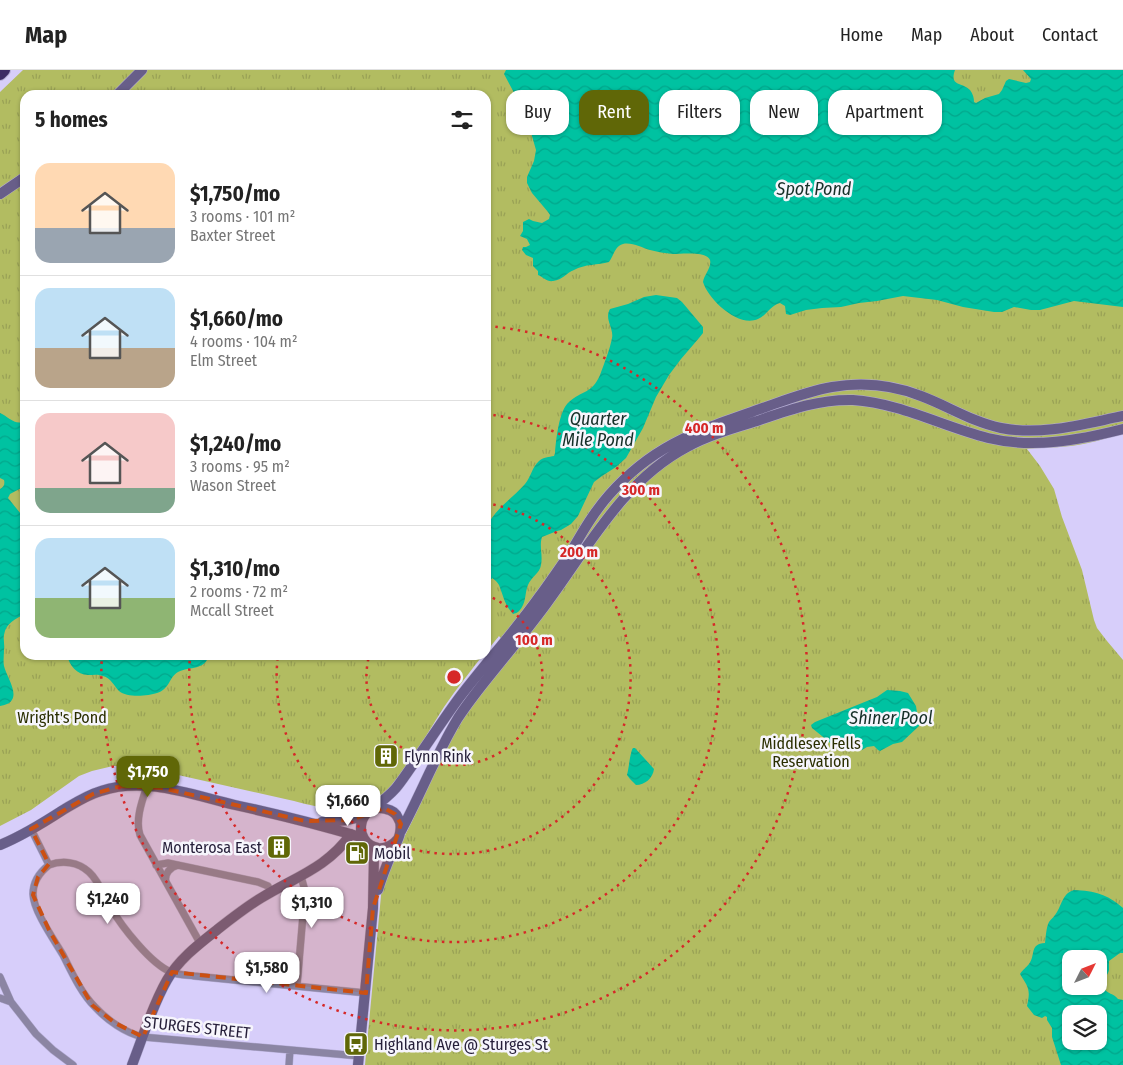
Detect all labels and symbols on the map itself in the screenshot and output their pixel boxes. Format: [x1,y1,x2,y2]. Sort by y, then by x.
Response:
water label: Spot Pond [776,178,852,200]
water label: Quarter Mile Pond [562,408,634,451]
text: 400 m [685,419,723,437]
text: 300 m [621,481,660,499]
text: 200 m [559,543,598,561]
text: 100 m [515,631,553,649]
centre of rings [445,668,463,686]
water label: Shiner Pool [848,707,933,729]
park label: Wright's Pond [17,708,107,727]
park label: Middlesex Fells Reservation [761,734,861,771]
building icon: Flynn Rink [373,743,399,769]
place label: Flynn Rink [404,747,472,766]
pin: $1,750 [107,756,189,798]
pin: $1,660 [307,784,389,827]
building icon: Monterosa East [266,834,292,860]
place label: Monterosa East [162,838,263,857]
fuel station icon: Mobil [344,840,370,866]
place label: Mobil [374,844,411,863]
pin: $1,240 [67,882,149,925]
pin: $1,310 [271,886,353,929]
north arrow [1062,950,1108,995]
pin: $1,580 [226,952,308,994]
street label: STURGES STREET [143,1012,252,1043]
bus stop icon: Highland Ave @ Sturges St [343,1031,369,1057]
place label: Highland Ave @ Sturges St [374,1035,549,1054]

